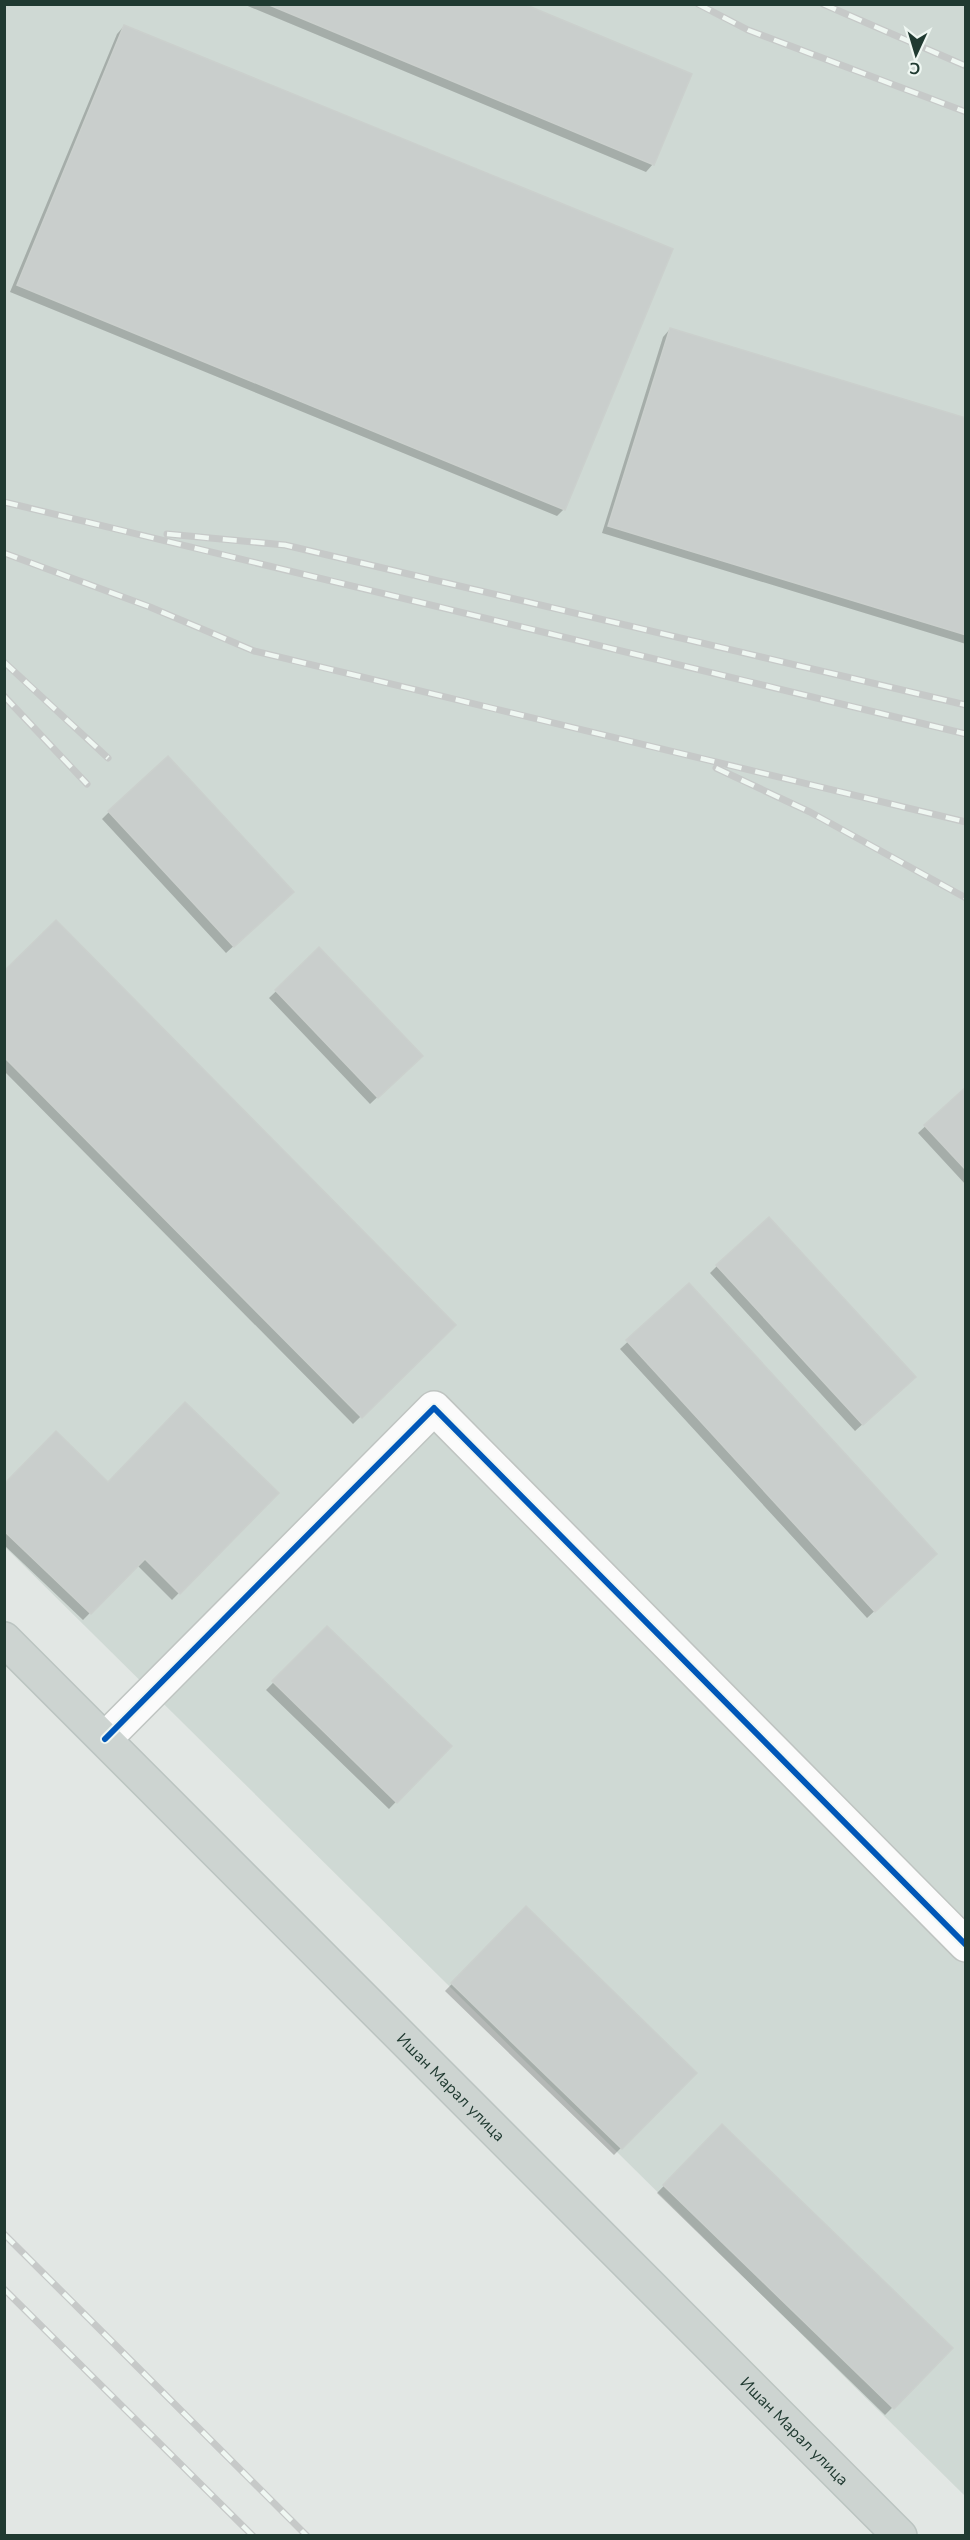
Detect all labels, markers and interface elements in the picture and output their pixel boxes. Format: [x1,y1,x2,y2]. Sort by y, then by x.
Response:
north arrow [886,24,946,84]
text: С [909,57,921,79]
street label: Ишан Марал улица [392,2028,510,2147]
street label: Ишан Марал улица [735,2372,853,2491]

